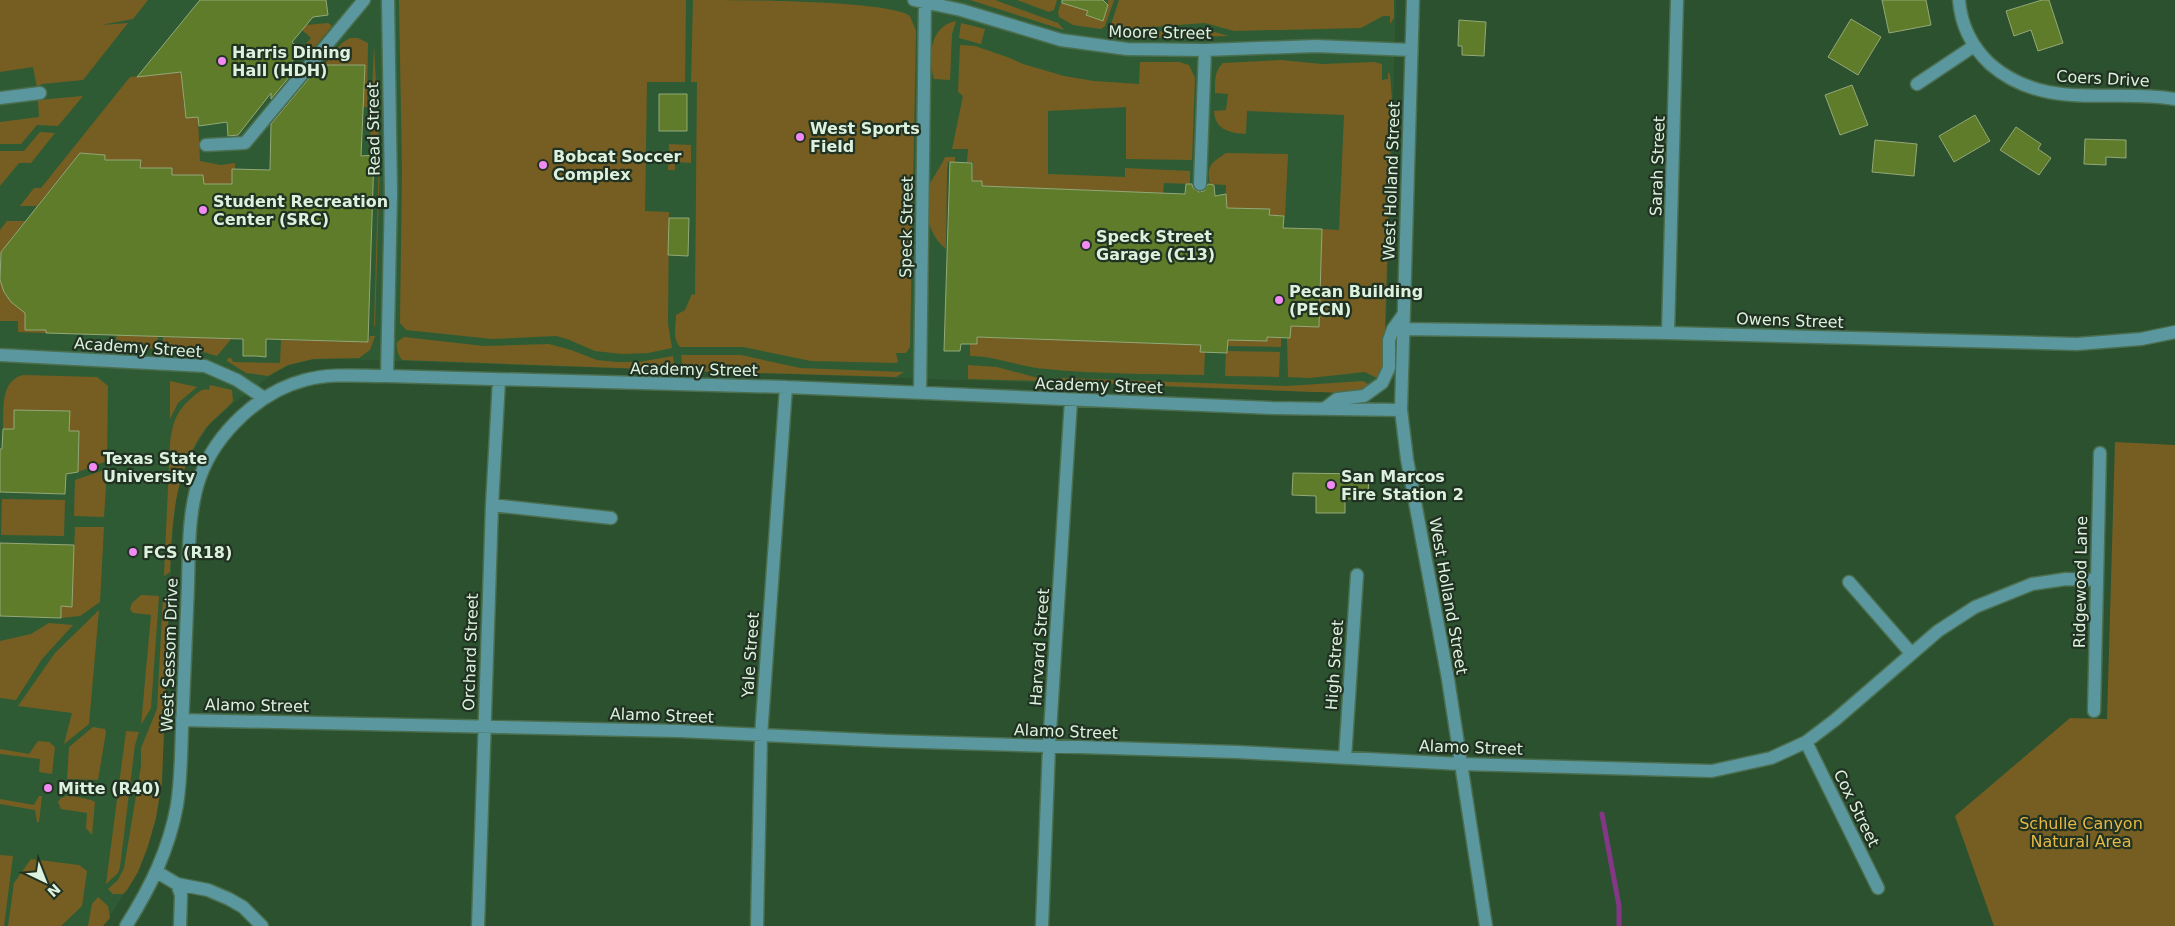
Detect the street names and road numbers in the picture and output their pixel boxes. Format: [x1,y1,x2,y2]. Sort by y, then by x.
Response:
street label: Moore Street [1108,22,1212,43]
street label: Coers Drive [2056,67,2150,90]
street label: Read Street [363,82,384,176]
street label: West Holland Street [1379,101,1404,261]
street label: Sarah Street [1646,116,1669,216]
street label: Speck Street [896,176,917,278]
street label: Owens Street [1736,309,1844,332]
street label: Academy Street [73,334,202,361]
street label: Academy Street [630,359,758,380]
street label: Academy Street [1035,374,1163,397]
street label: West Holland Street [1425,516,1472,676]
street label: Ridgewood Lane [2070,516,2091,648]
street label: West Sessom Drive [157,578,182,732]
street label: Harvard Street [1026,588,1053,706]
street label: Orchard Street [459,593,482,711]
street label: Yale Street [738,612,763,699]
street label: High Street [1322,619,1347,711]
street label: Alamo Street [205,695,309,716]
street label: Alamo Street [610,704,714,727]
street label: Alamo Street [1014,720,1118,743]
street label: Alamo Street [1419,736,1523,759]
street label: Cox Street [1830,766,1883,850]

